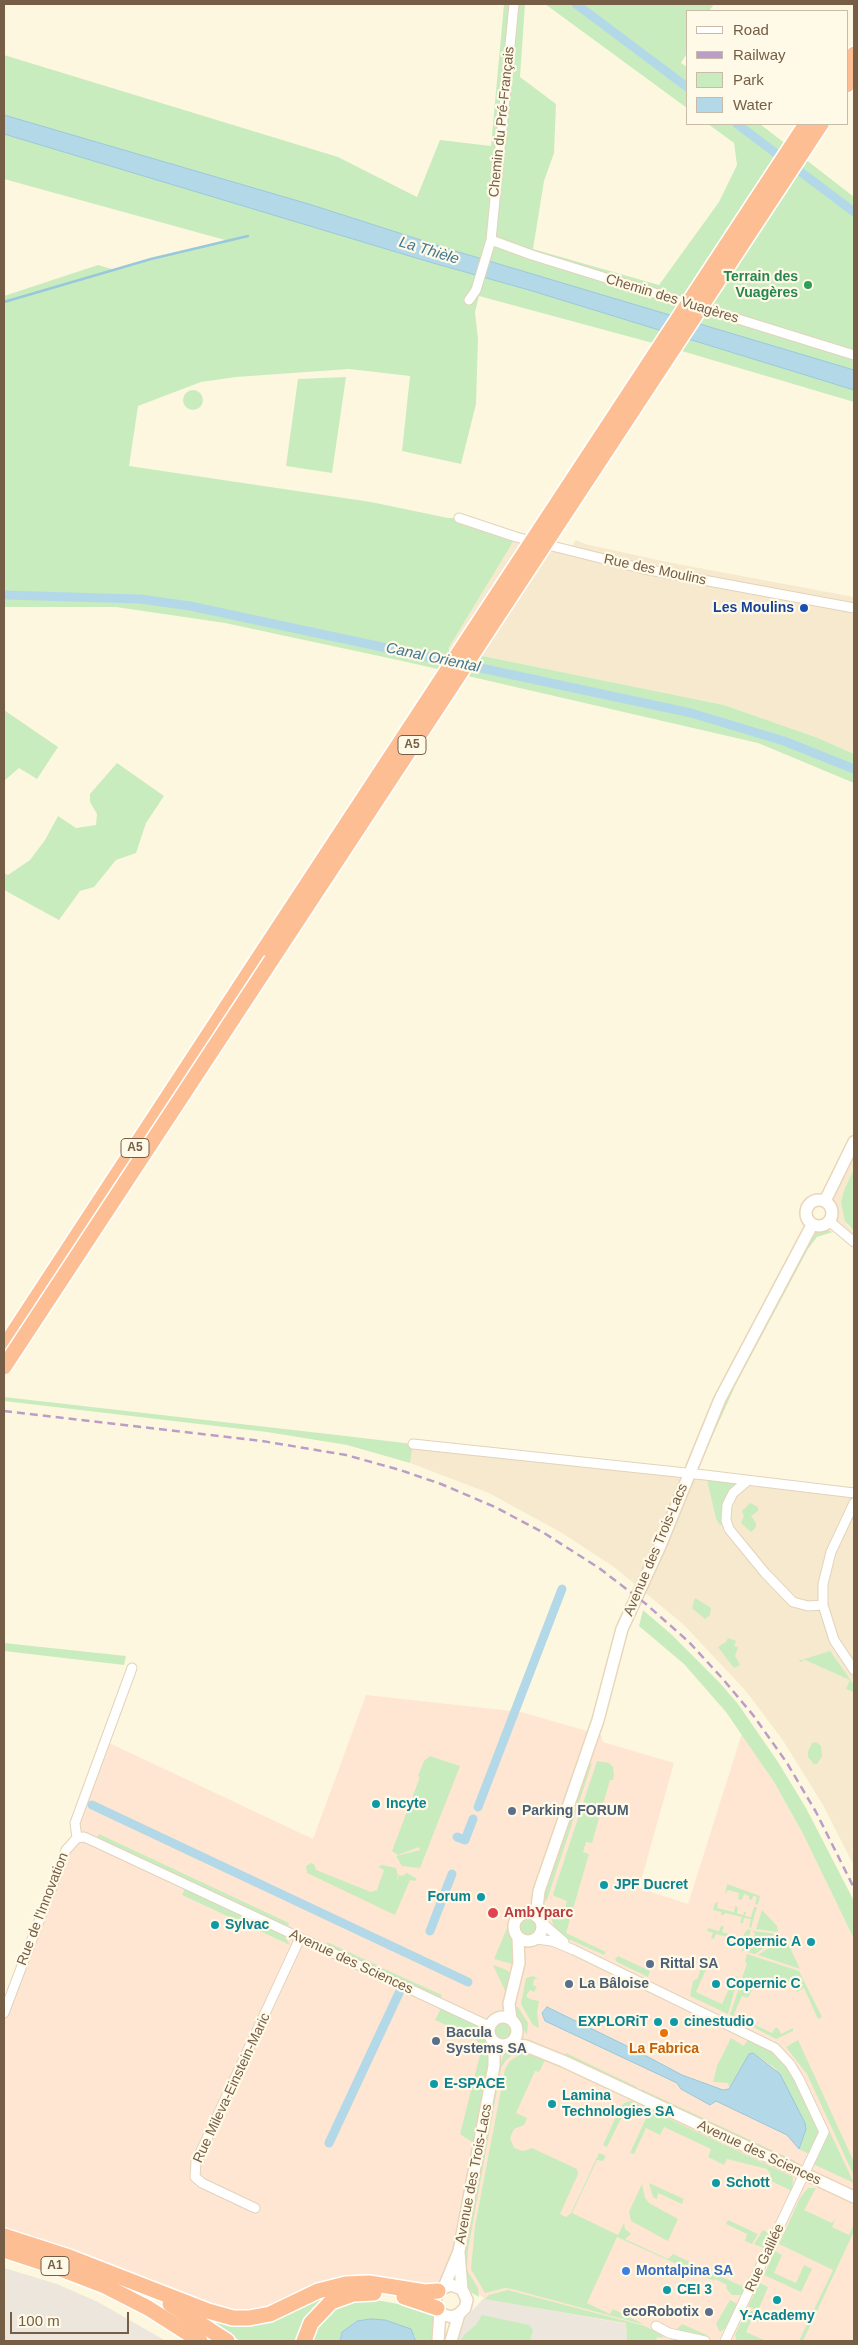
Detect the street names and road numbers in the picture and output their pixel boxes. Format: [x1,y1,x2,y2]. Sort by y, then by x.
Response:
street label: Chemin du Pré-Français [486,46,518,198]
street label: Chemin des Vuagères [604,271,740,327]
street label: Rue des Moulins [602,551,708,589]
road number: A5 [398,736,426,754]
road number: A5 [121,1138,149,1158]
street label: Avenue des Trois-Lacs [620,1481,692,1619]
street label: Rue de l'Innovation [14,1850,72,1968]
street label: Avenue des Sciences [287,1926,415,1998]
street label: Rue Mileva-Einstein-Maric [190,2010,274,2166]
street label: Avenue des Trois-Lacs [452,2103,496,2245]
street label: Avenue des Sciences [695,2117,823,2189]
street label: Rue Galilée [742,2221,788,2295]
road number: A1 [41,2256,69,2276]

